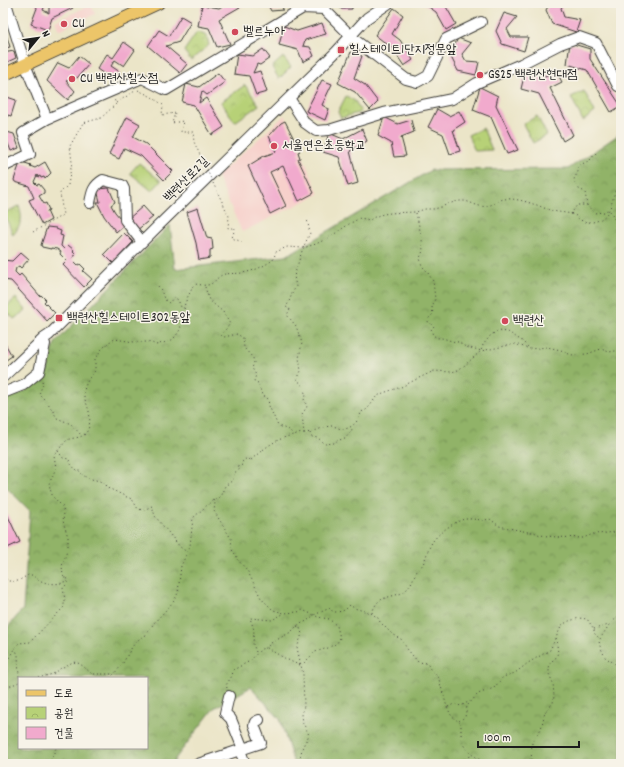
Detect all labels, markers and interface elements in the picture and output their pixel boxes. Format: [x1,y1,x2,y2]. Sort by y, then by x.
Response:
place label: CU [72,15,85,34]
north arrow [18,18,58,58]
marker: CU [59,19,69,29]
place label: 벨르누아 [243,23,285,42]
marker: 벨르누아 [230,27,240,37]
text: N [37,28,54,41]
place label: 힐스테이트1단지정문앞 [349,41,457,60]
marker: 힐스테이트1단지정문앞 [336,45,346,55]
place label: GS25 백련산현대점 [488,66,578,85]
place label: CU 백련산힐스점 [80,70,158,89]
marker: GS25 백련산현대점 [475,70,485,80]
marker: CU 백련산힐스점 [67,74,77,84]
place label: 서울연은초등학교 [282,137,366,156]
marker: 서울연은초등학교 [269,141,279,151]
street label: 백련산로2길 [160,153,214,207]
place label: 백련산힐스테이트302동앞 [67,309,191,328]
place label: 백련산 [513,312,544,331]
marker: 백련산힐스테이트302동앞 [54,313,64,323]
marker: 백련산 [500,316,510,326]
legend [18,677,148,749]
text: 도로 [54,686,73,703]
text: 공원 [54,706,73,723]
scale bar [478,723,579,749]
text: 건물 [54,726,74,743]
text: 100 m [484,730,511,747]

